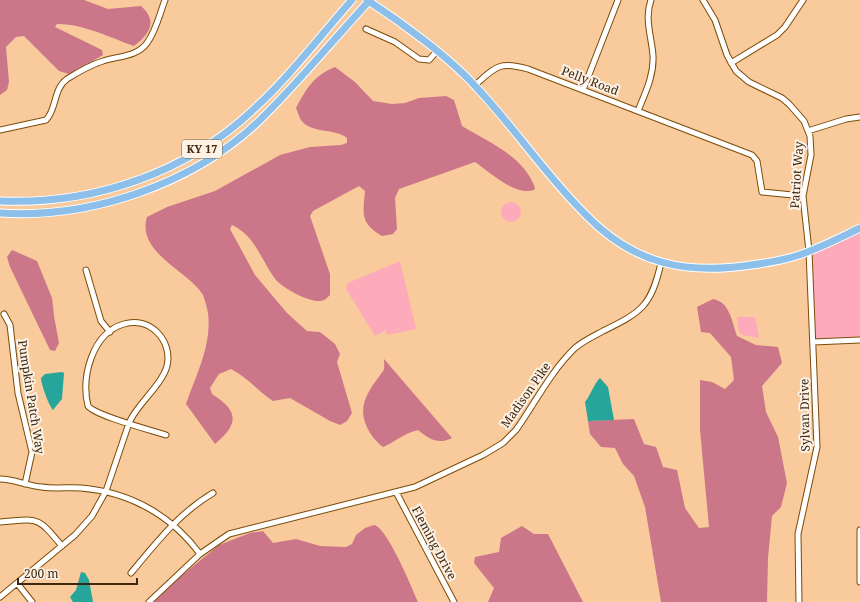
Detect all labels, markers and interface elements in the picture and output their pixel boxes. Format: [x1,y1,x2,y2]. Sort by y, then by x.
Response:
street label: Pelly Road [559,62,622,99]
road number: KY 17 [182,140,222,158]
street label: Patriot Way [786,141,807,209]
street label: Pumpkin Patch Way [14,339,49,455]
street label: Madison Pike [497,358,555,431]
street label: Sylvan Drive [795,378,814,452]
street label: Fleming Drive [408,503,461,583]
scale bar [18,560,137,586]
text: 200 m [24,565,59,582]

